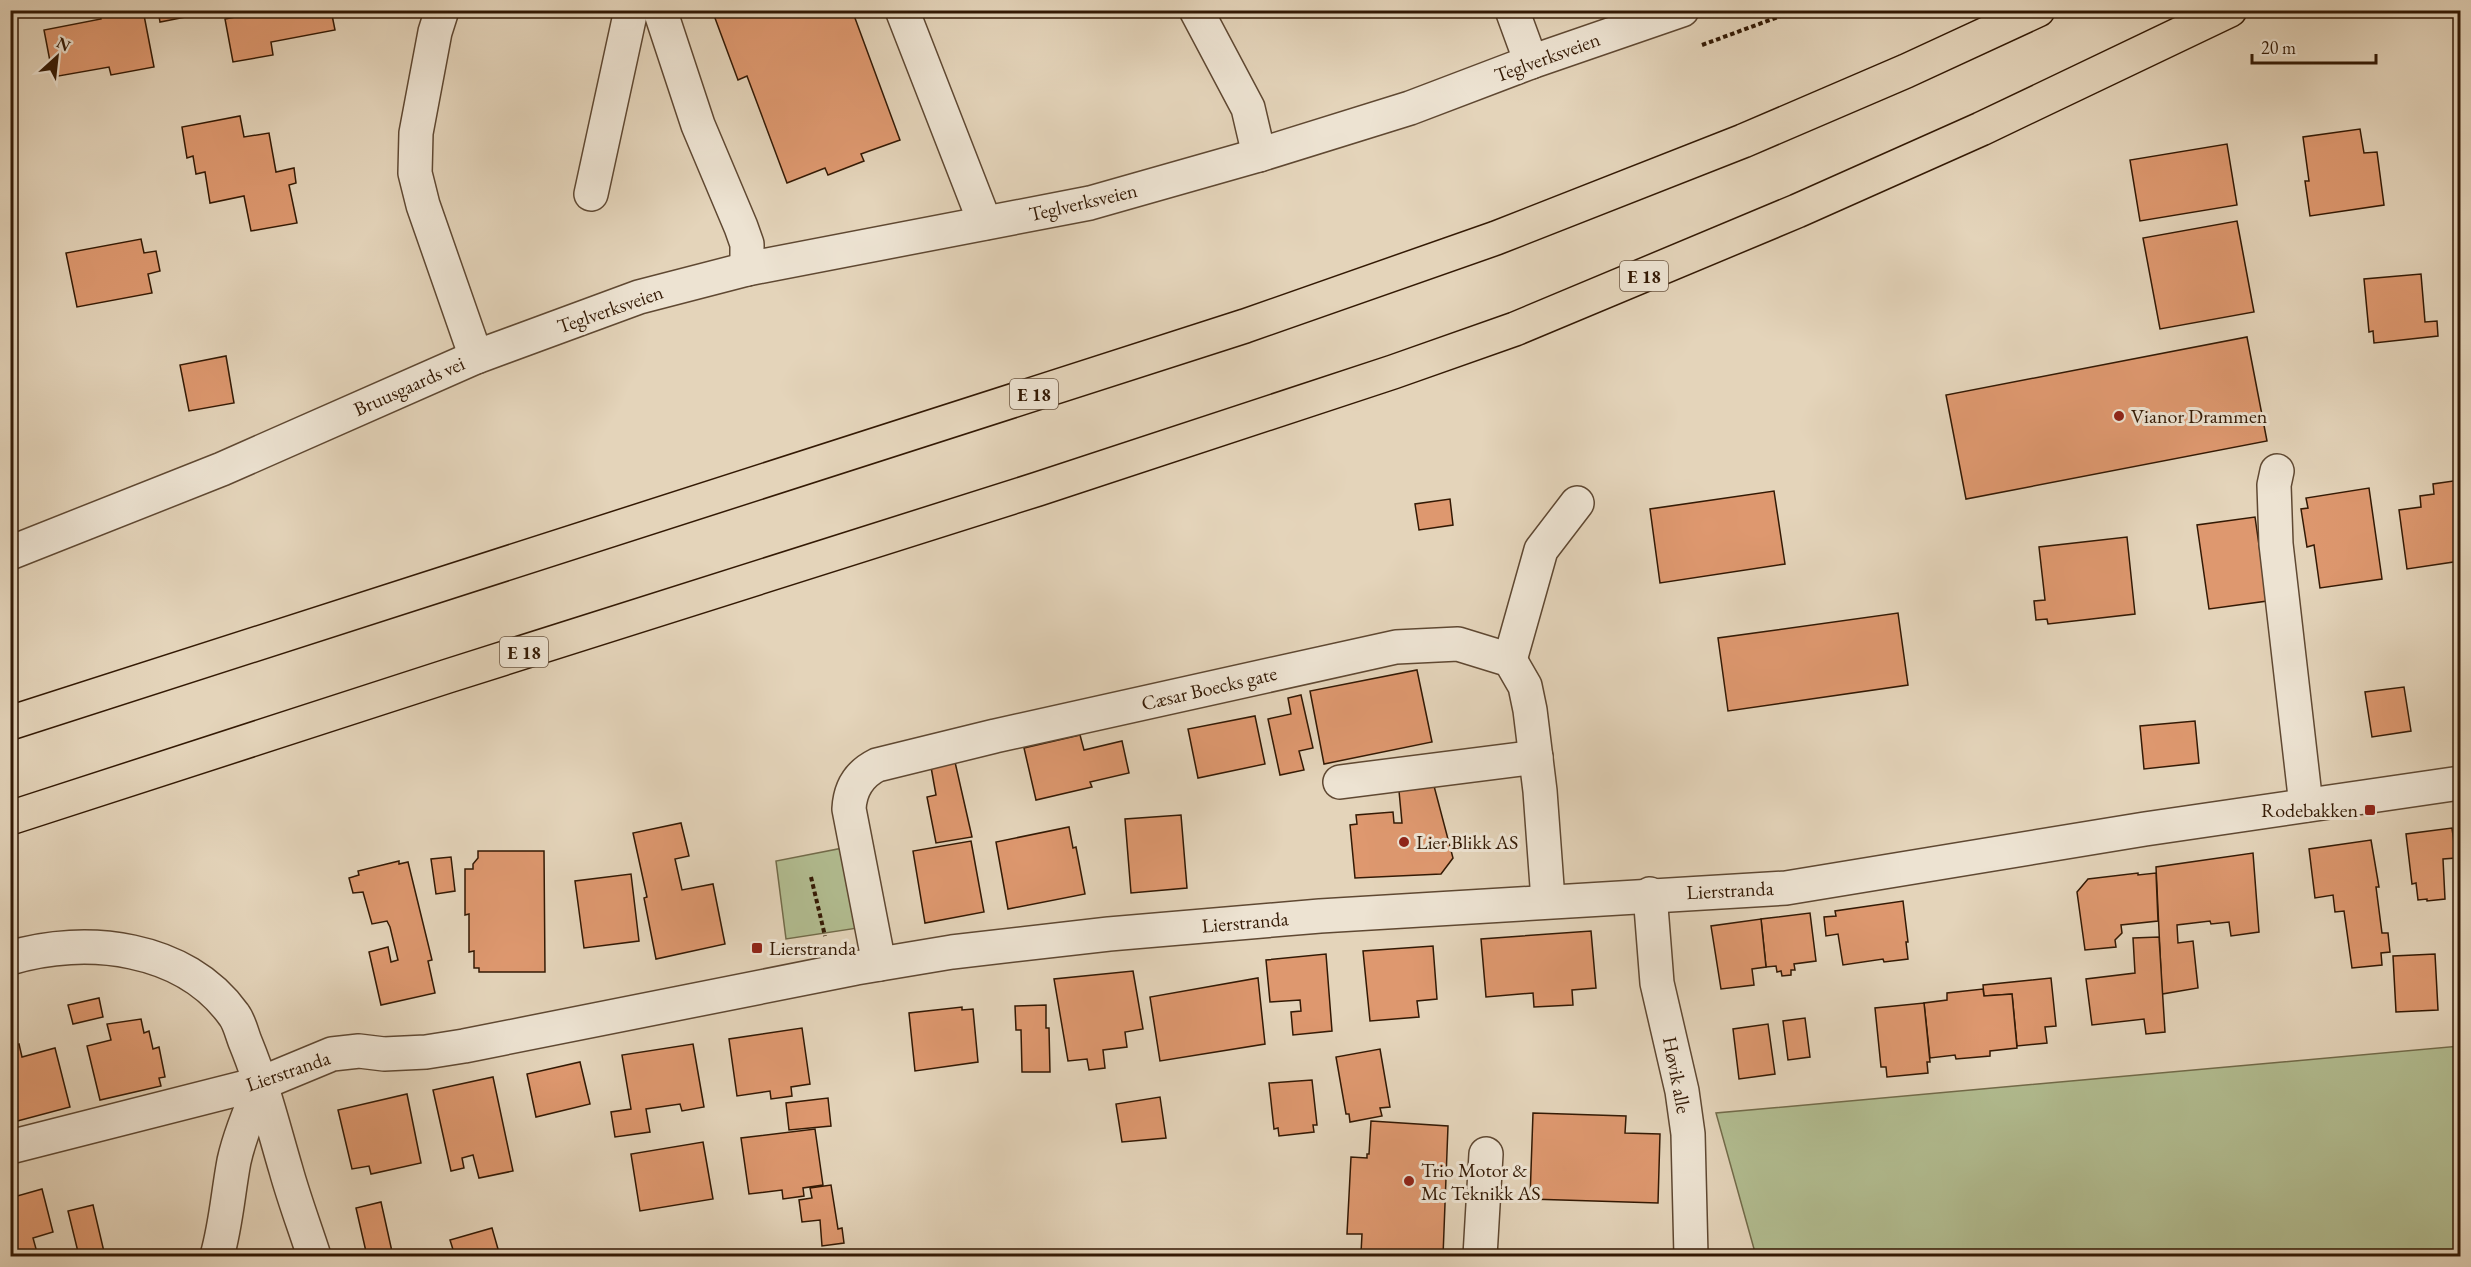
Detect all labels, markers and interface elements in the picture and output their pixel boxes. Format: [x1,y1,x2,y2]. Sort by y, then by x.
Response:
street label: Teglverksveien [1491,26,1604,88]
north arrow [27,27,87,87]
scale bar [2252,27,2376,65]
text: N [53,32,74,56]
text: 20 m [2261,36,2296,59]
street label: Teglverksveien [1026,177,1140,227]
road number: E 18 [1620,261,1668,291]
street label: Teglverksveien [554,279,667,339]
street label: Bruusgaards vei [349,350,469,422]
road number: E 18 [1010,379,1058,409]
place label: Vianor Drammen [2131,403,2268,429]
marker: Vianor Drammen [2112,409,2126,423]
road number: E 18 [500,637,548,667]
street label: Cæsar Boecks gate [1139,660,1280,716]
place label: Rodebakken [2261,797,2358,823]
marker: Rodebakken [2363,803,2377,817]
place label: Lier Blikk AS [1416,829,1518,855]
marker: Lier Blikk AS [1397,835,1411,849]
street label: Lierstranda [1686,875,1774,905]
street label: Lierstranda [1200,905,1290,939]
place label: Lierstranda [769,935,856,961]
marker: Lierstranda [750,941,764,955]
street label: Høvik alle [1657,1034,1697,1116]
street label: Lierstranda [243,1045,333,1097]
place label: Trio Motor & Mc Teknikk AS [1421,1157,1541,1206]
marker: Trio Motor & Mc Teknikk AS [1402,1174,1416,1188]

